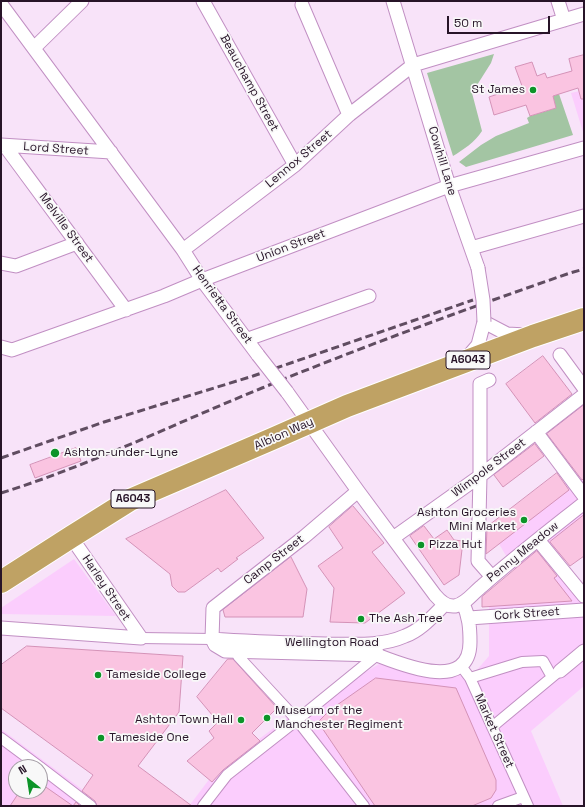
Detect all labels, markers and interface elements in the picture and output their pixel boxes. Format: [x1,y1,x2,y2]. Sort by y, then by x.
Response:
scale bar [449,8,552,34]
text: 50 m [454,15,482,31]
street label: Beauchamp Street [216,32,282,134]
place label: St James [472,83,525,97]
marker: St James [528,85,538,95]
street label: Cowhill Lane [425,125,459,197]
street label: Lennox Street [263,127,335,191]
street label: Lord Street [23,140,89,158]
street label: Melville Street [36,190,96,266]
street label: Union Street [254,226,328,266]
street label: Henrietta Street [189,263,255,347]
road number: A6043 [446,351,490,369]
street label: Albion Way [252,415,316,453]
street label: Wimpole Street [449,436,529,500]
place label: Ashton-under-Lyne [64,446,178,460]
marker: Ashton-under-Lyne [49,447,61,459]
road number: A6043 [111,490,155,508]
place label: Ashton Groceries Mini Market [417,506,516,534]
marker: Ashton Groceries Mini Market [519,515,529,525]
street label: Penny Meadow [484,519,562,585]
street label: Camp Street [241,532,307,588]
place label: Pizza Hut [429,538,482,552]
marker: Pizza Hut [416,540,426,550]
street label: Harley Street [79,552,133,624]
street label: Cork Street [494,605,560,623]
place label: The Ash Tree [369,612,443,626]
marker: The Ash Tree [356,614,366,624]
street label: Wellington Road [285,636,379,650]
place label: Tameside College [106,668,206,682]
marker: Tameside College [93,670,103,680]
street label: Market Street [471,691,517,771]
place label: Museum of the Manchester Regiment [275,704,403,732]
place label: Ashton Town Hall [135,713,233,727]
marker: Museum of the Manchester Regiment [262,713,272,723]
marker: Ashton Town Hall [236,715,246,725]
place label: Tameside One [109,731,189,745]
marker: Tameside One [96,733,106,743]
north arrow [8,759,48,799]
text: N [16,762,29,777]

